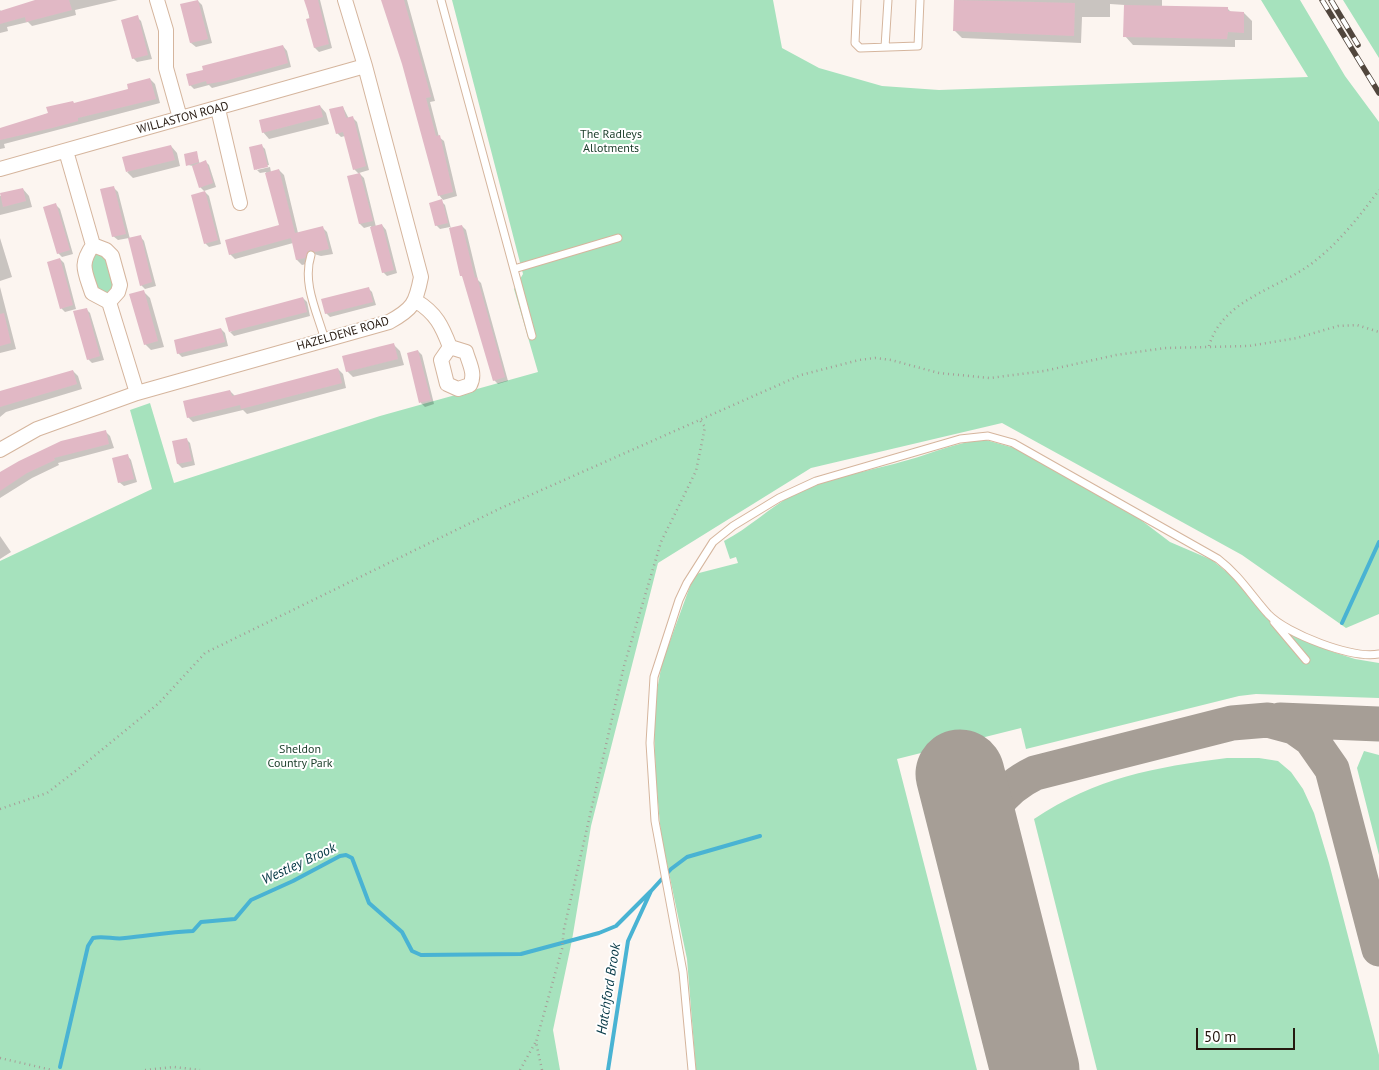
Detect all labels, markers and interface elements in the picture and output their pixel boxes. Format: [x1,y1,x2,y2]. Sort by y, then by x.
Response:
street label: WILLASTON ROAD [136,99,230,137]
park label: The Radleys Allotments [580,128,642,156]
street label: HAZELDENE ROAD [295,314,391,354]
park label: Sheldon Country Park [268,743,332,771]
water label: Westley Brook [259,840,339,888]
water label: Hatchford Brook [593,942,625,1036]
scale bar [1199,1018,1298,1050]
text: 50 m [1204,1027,1237,1046]

